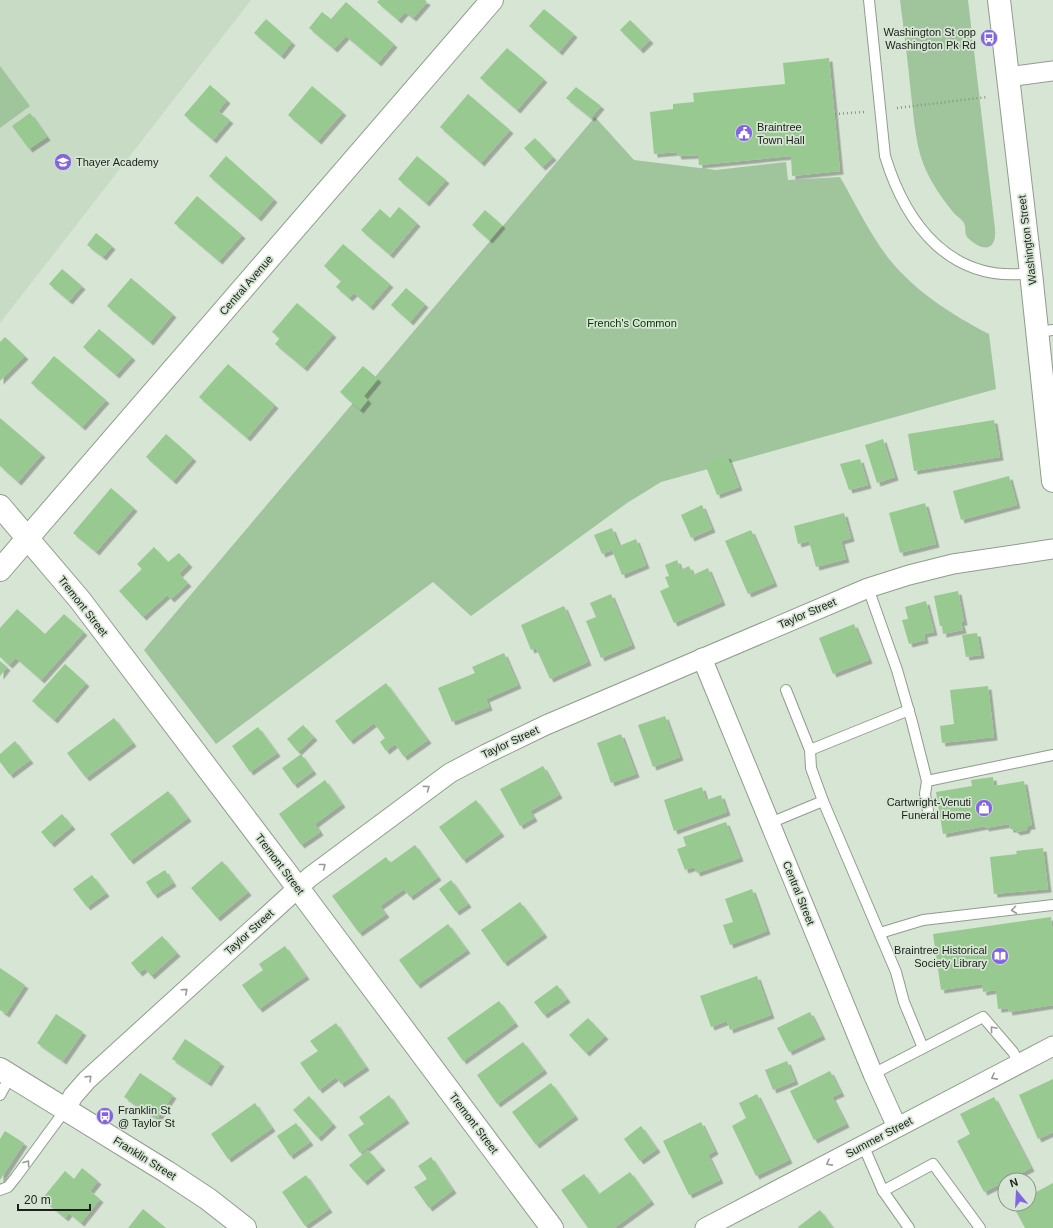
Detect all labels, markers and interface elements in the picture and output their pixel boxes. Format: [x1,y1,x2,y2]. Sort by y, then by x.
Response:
place label: Washington St opp Washington Pk Rd [883,26,976,51]
bus stop icon: Washington St opp Washington Pk Rd [979,28,999,48]
place label: Braintree Town Hall [757,121,805,146]
public building icon: Braintree Town Hall [734,123,754,143]
school or university icon: Thayer Academy [53,152,73,172]
place label: Thayer Academy [76,156,159,168]
street label: Washington Street [1016,195,1038,285]
street label: Central Avenue [217,253,275,317]
park label: French's Common [587,317,677,329]
street label: Tremont Street [56,574,110,638]
street label: Taylor Street [776,595,838,631]
street label: Taylor Street [479,724,541,760]
one-way arrow [423,786,430,793]
place label: Cartwright-Venuti Funeral Home [887,796,971,821]
shop icon: Cartwright-Venuti Funeral Home [974,798,994,818]
street label: Tremont Street [253,831,307,897]
street label: Central Street [781,859,817,927]
one-way arrow [319,863,326,871]
one-way arrow [1011,905,1017,914]
street label: Taylor Street [222,907,276,957]
place label: Braintree Historical Society Library [894,944,987,969]
library icon: Braintree Historical Society Library [990,946,1010,966]
one-way arrow [180,988,188,995]
one-way arrow [990,1026,997,1034]
one-way arrow [990,1072,998,1079]
one-way arrow [84,1076,92,1083]
street label: Tremont Street [447,1090,501,1156]
place label: Franklin St @ Taylor St [118,1104,175,1129]
bus stop icon: Franklin St @ Taylor St [95,1106,115,1126]
street label: Summer Street [844,1114,914,1160]
street label: Franklin Street [111,1134,179,1182]
one-way arrow [826,1158,833,1166]
one-way arrow [22,1160,29,1167]
north arrow [997,1172,1037,1212]
text: N [1008,1176,1020,1189]
scale bar [18,1186,90,1212]
text: 20 m [24,1193,51,1207]

